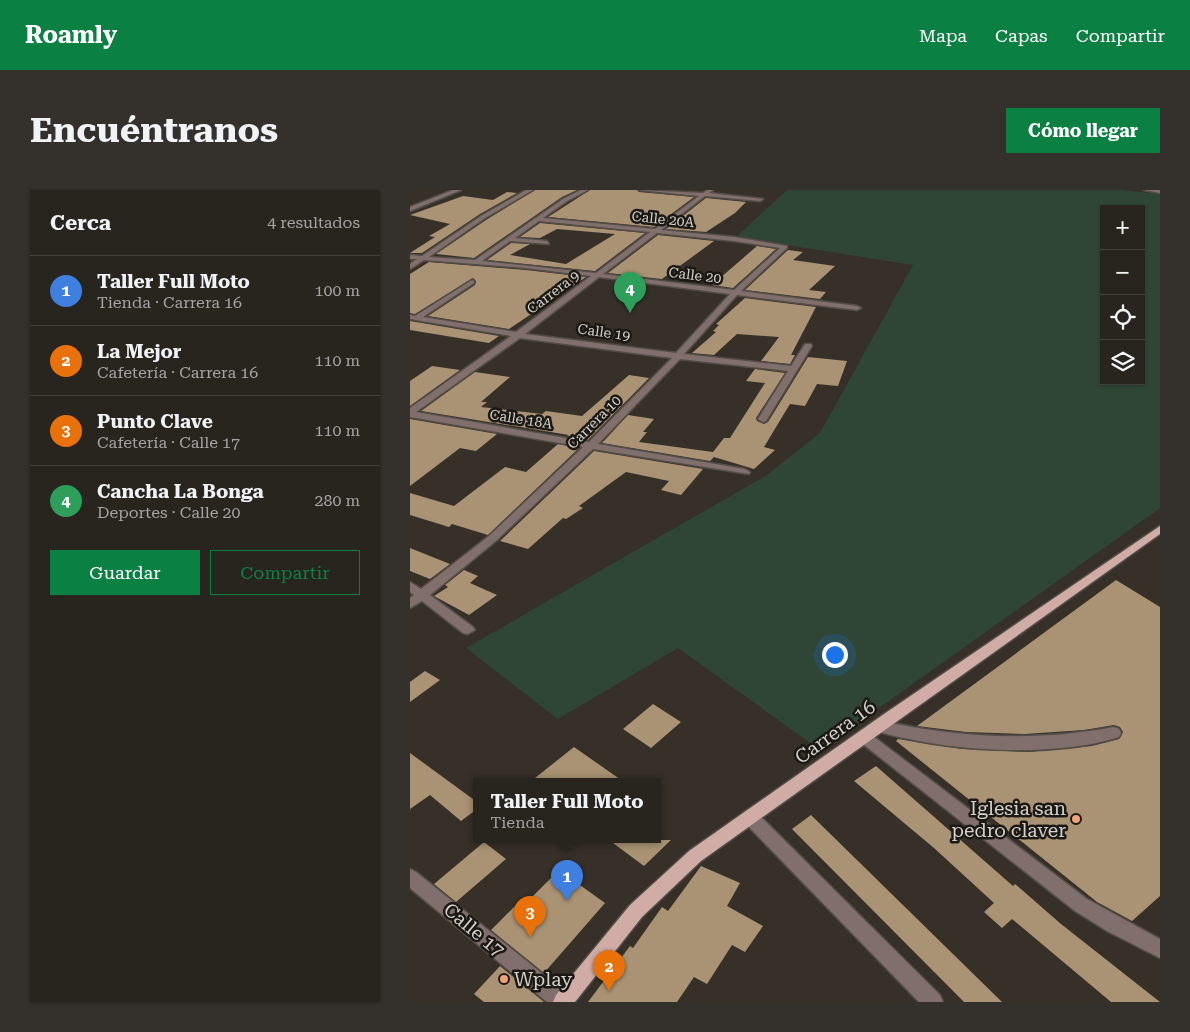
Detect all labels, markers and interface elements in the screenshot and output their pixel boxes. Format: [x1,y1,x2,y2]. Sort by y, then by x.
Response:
text: Roamly [25,21,117,49]
text: Mapa [919,25,967,46]
text: Capas [995,25,1048,46]
text: Compartir [1076,25,1165,46]
button: Cómo llegar [1006,108,1160,153]
text: Encuéntranos [30,110,278,151]
map controls [1100,205,1145,385]
button: + [1100,205,1145,250]
street label: Calle 20A [631,208,695,230]
text: Cerca [50,211,111,235]
text: 4 resultados [267,213,360,232]
button: − [1100,250,1145,295]
street label: Calle 20 [668,264,723,286]
street label: Carrera 9 [524,267,582,317]
text: Taller Full Moto [97,270,250,293]
pin: 4 [614,272,646,313]
text: 1 [62,281,70,300]
text: 100 m [314,281,360,300]
text: Tienda · Carrera 16 [97,293,242,312]
button: locate [1100,295,1145,340]
street label: Calle 19 [577,320,632,344]
text: La Mejor [97,340,181,363]
button: layers [1100,340,1145,385]
text: 2 [62,351,70,370]
text: 110 m [314,351,360,370]
text: Cafetería · Carrera 16 [97,363,258,382]
street label: Carrera 10 [564,392,624,452]
street label: Calle 18A [489,406,554,432]
text: Punto Clave [97,410,213,433]
text: 3 [62,421,70,440]
text: 110 m [314,421,360,440]
text: Cafetería · Calle 17 [97,433,240,452]
text: Cancha La Bonga [97,480,264,503]
text: 4 [62,491,70,510]
text: 280 m [314,491,360,510]
text: Deportes · Calle 20 [97,503,240,522]
button: Guardar [50,550,200,595]
button: Compartir [210,550,360,595]
your location [822,642,848,668]
street label: Carrera 16 [790,695,880,769]
popup [473,778,661,843]
text: Taller Full Moto [491,790,643,813]
place label: Iglesia san pedro claver [952,797,1066,842]
text: Tienda [491,813,544,832]
marker: Iglesia san pedro claver [1070,813,1082,825]
pin: 1 [551,860,583,901]
pin: 3 [514,896,546,937]
street label: Calle 17 [439,898,509,962]
pin: 2 [593,950,625,991]
place label: Wplay [514,968,573,991]
marker: Wplay [498,973,510,985]

